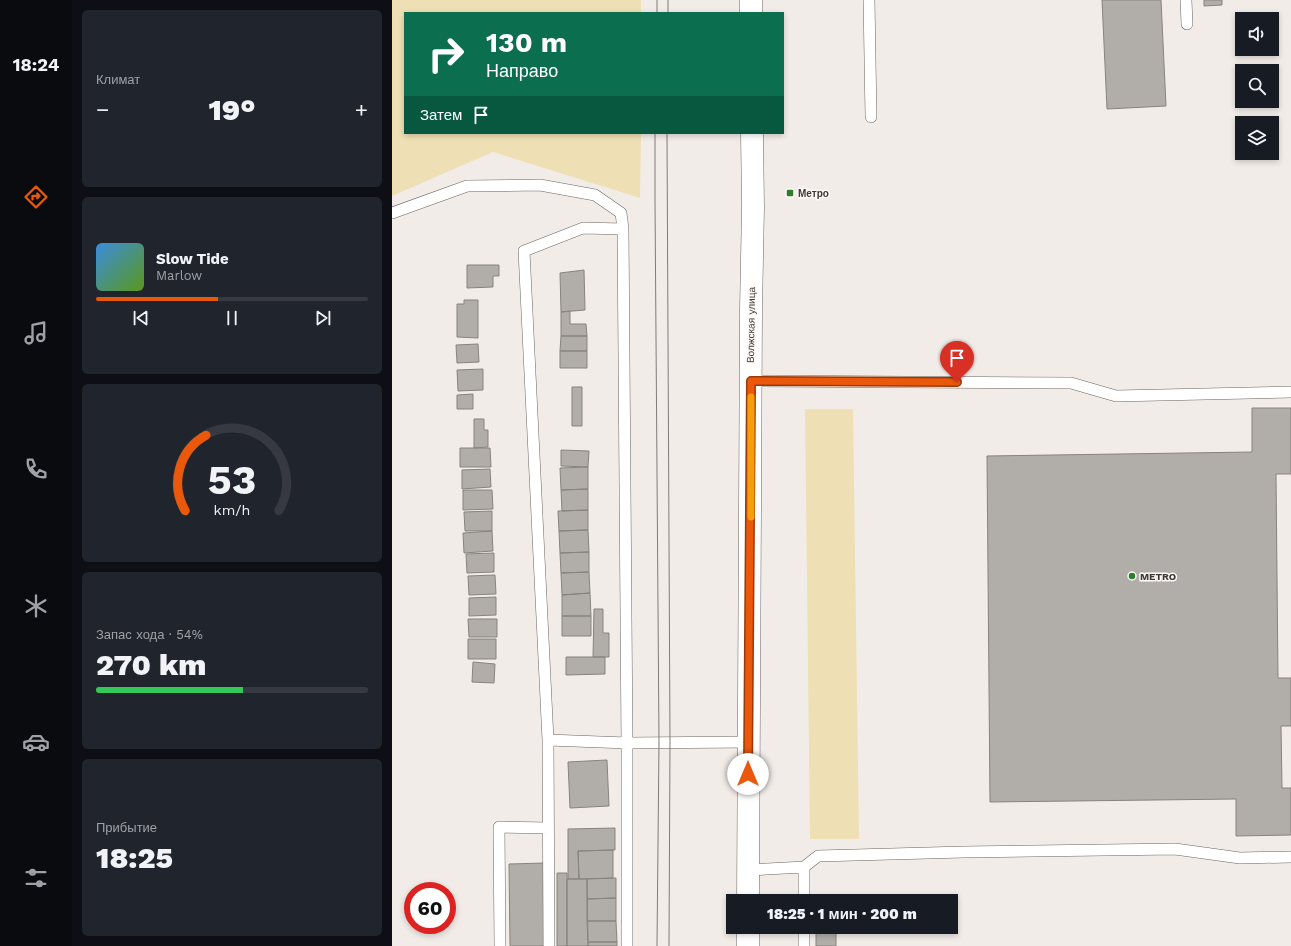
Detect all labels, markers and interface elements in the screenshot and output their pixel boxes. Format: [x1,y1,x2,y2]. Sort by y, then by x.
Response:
map controls [1235,12,1279,160]
button: sound [1235,12,1279,56]
text: 130 m [486,26,567,59]
icon: right [420,28,472,80]
text: 18:24 [13,54,59,75]
text: Направо [486,60,558,81]
button: search [1235,64,1279,108]
text: Климат [96,72,140,87]
text: 19° [208,92,256,127]
text: − [96,97,109,122]
text: + [355,97,368,122]
icon: arrive [470,104,492,126]
text: Затем [420,106,462,124]
button: layers [1235,116,1279,160]
icon: directions [22,183,50,211]
marker: Метро [785,188,795,198]
place label: Метро [798,188,829,199]
text: Slow Tide [156,250,229,268]
text: Marlow [156,268,202,283]
street label: Волжская улица [745,286,757,363]
icon: previous [130,307,152,329]
icon: pause [221,307,243,329]
icon: next [312,307,334,329]
icon: music [22,319,50,347]
pin [940,341,974,382]
icon: arrive [946,347,968,369]
icon: phone [22,455,50,483]
text: 53 [208,455,256,504]
text: km/h [214,502,250,518]
marker: METRO [1127,571,1137,581]
place label: METRO [1140,571,1176,582]
icon: climate [22,592,50,620]
text: Запас хода · 54% [96,627,203,642]
text: 270 km [96,647,206,682]
icon: car [22,728,50,756]
position arrow [727,753,769,795]
text: Прибытие [96,820,157,835]
text: 18:25 [96,840,173,875]
icon: filters [22,864,50,892]
speed limit sign: 60 [404,882,456,934]
text: 18:25 · 1 мин · 200 m [767,905,917,923]

